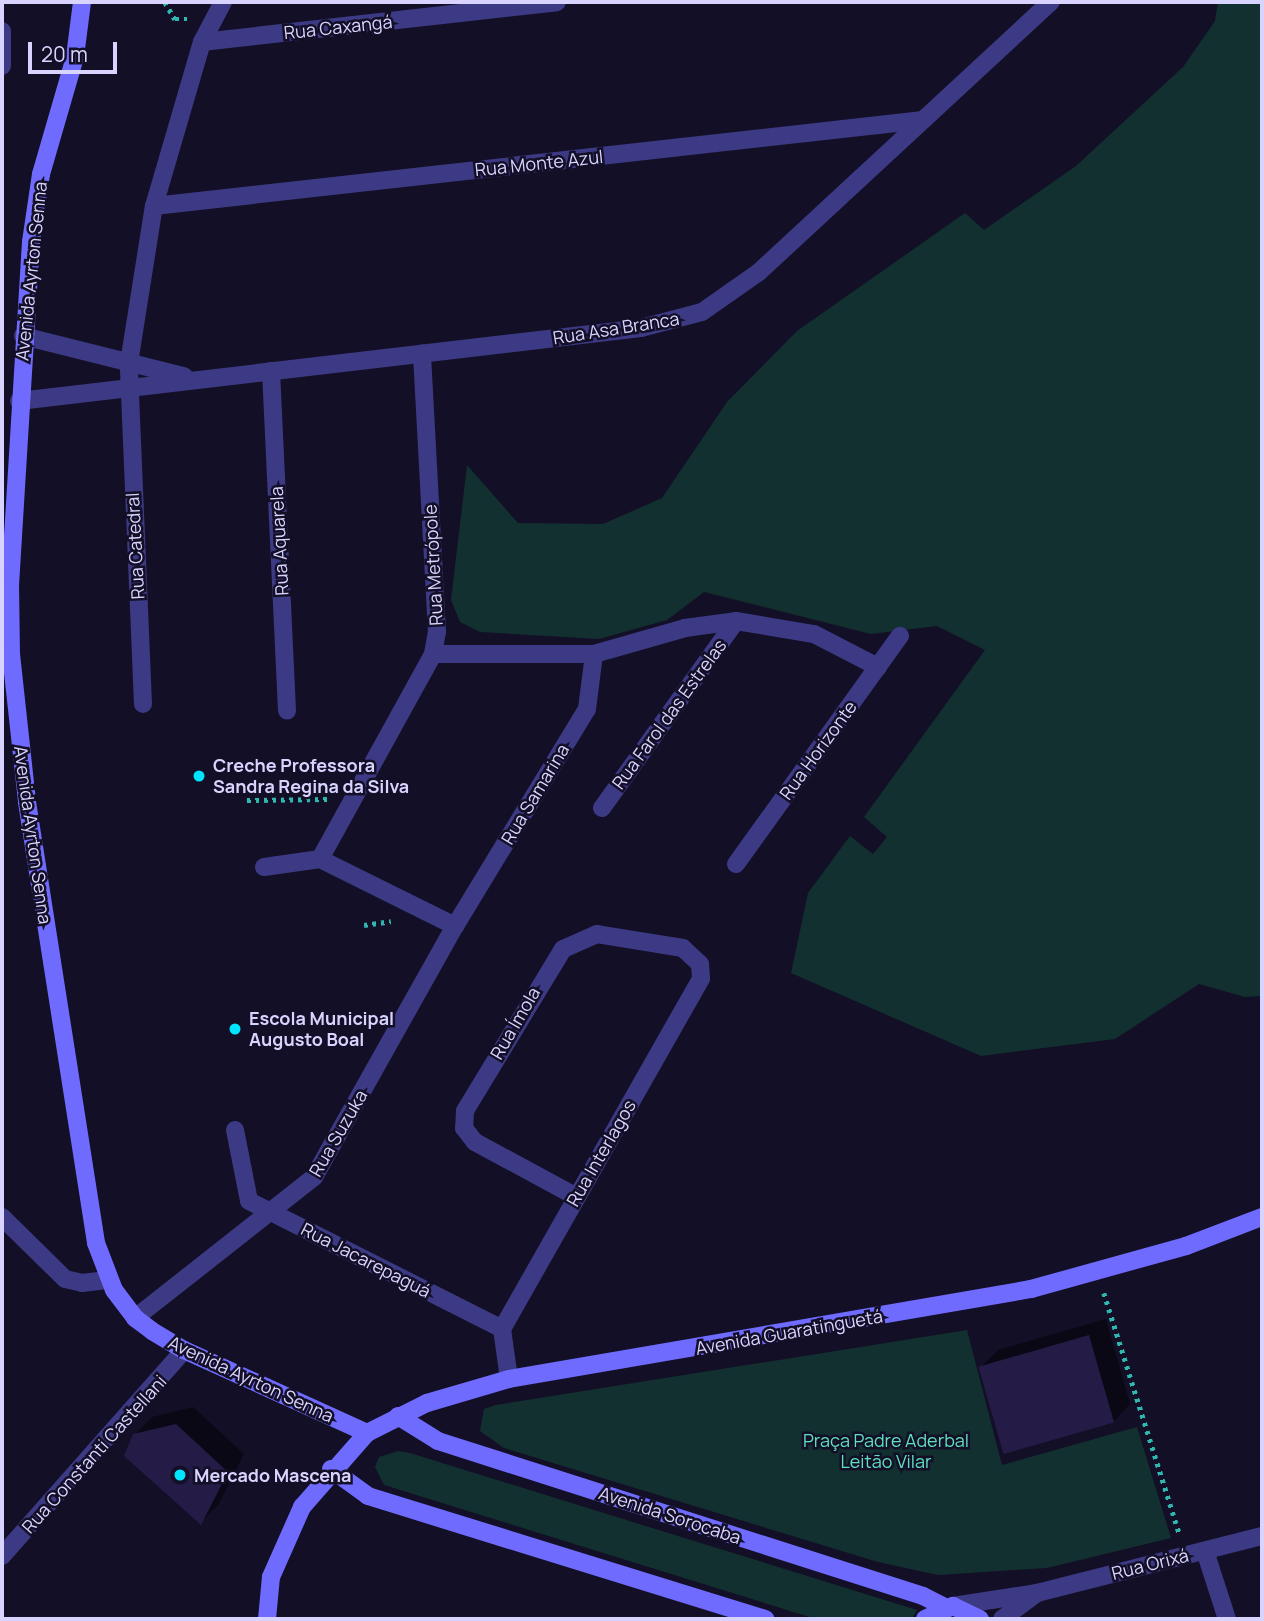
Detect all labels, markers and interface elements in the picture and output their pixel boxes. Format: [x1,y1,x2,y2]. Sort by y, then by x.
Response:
street label: Rua Caxangá [283,11,393,43]
scale bar [32,28,121,72]
text: 20 m [41,40,88,68]
street label: Rua Monte Azul [474,146,604,180]
street label: Avenida Ayrton Senna [11,180,51,362]
street label: Rua Asa Branca [551,307,681,349]
street label: Rua Aquarela [265,486,293,596]
street label: Rua Catedral [121,492,149,600]
street label: Rua Metrópole [419,504,447,626]
street label: Rua Farol das Estrelas [607,635,731,793]
street label: Rua Horizonte [775,696,861,804]
street label: Rua Samarina [497,740,573,848]
street label: Avenida Ayrton Senna [10,744,56,926]
place label: Creche Professora Sandra Regina da Silva [213,755,409,798]
marker: Creche Professora Sandra Regina da Silva [191,768,207,784]
street label: Rua Ímola [486,983,544,1063]
place label: Escola Municipal Augusto Boal [249,1008,394,1050]
marker: Escola Municipal Augusto Boal [227,1021,243,1037]
street label: Rua Suzuka [305,1086,371,1180]
street label: Rua Interlagos [562,1096,640,1210]
street label: Rua Jacarepaguá [298,1218,434,1302]
street label: Avenida Guaratinguetá [694,1305,884,1359]
street label: Avenida Ayrton Senna [165,1331,337,1427]
street label: Rua Constanti Castellani [17,1371,171,1537]
park label: Praça Padre Aderbal Leitão Vilar [803,1430,969,1472]
place label: Mercado Mascena [194,1464,351,1486]
marker: Mercado Mascena [172,1467,188,1483]
street label: Avenida Sorocaba [596,1482,744,1548]
street label: Rua Orixá [1109,1544,1191,1584]

